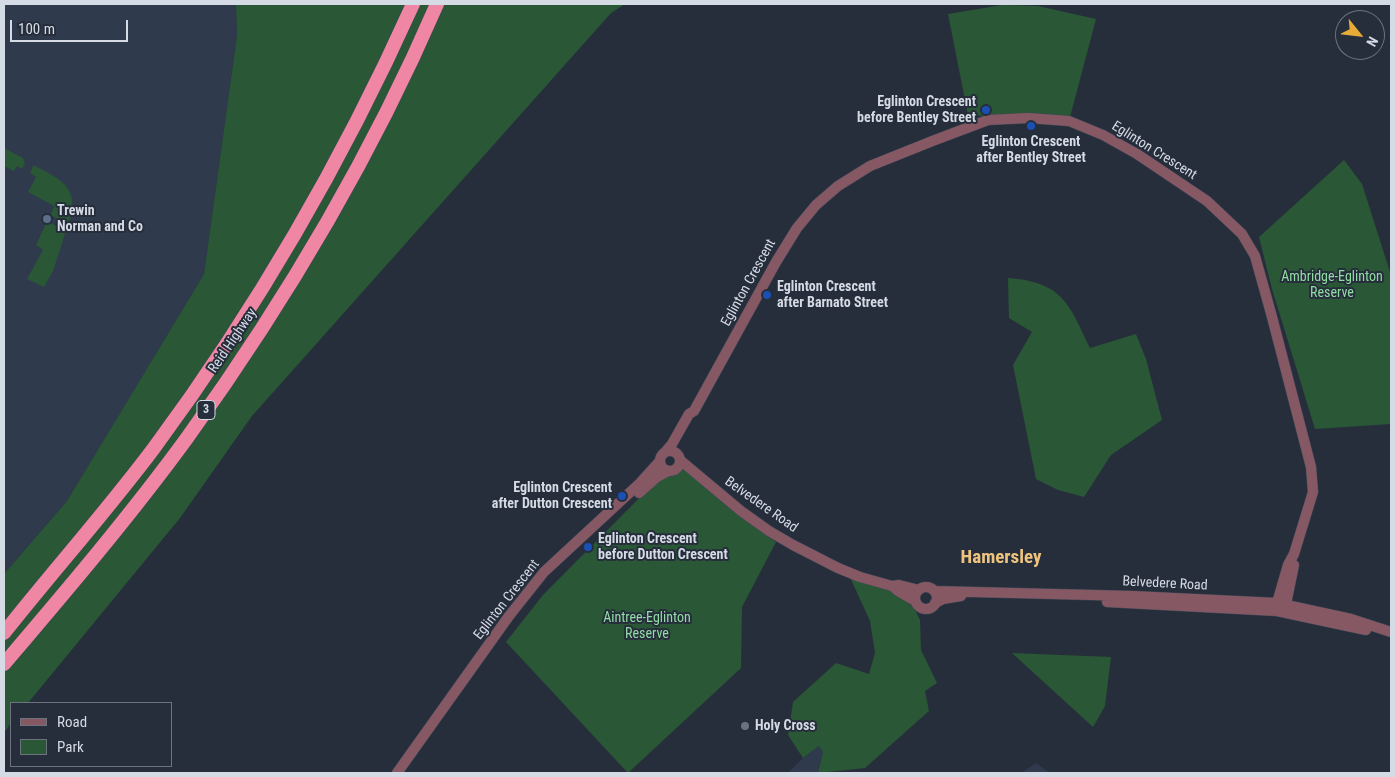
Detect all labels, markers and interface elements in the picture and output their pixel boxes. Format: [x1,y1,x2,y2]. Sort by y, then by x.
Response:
scale bar [12,10,130,42]
north arrow [1335,10,1385,60]
text: 100 m [18,20,55,38]
text: N [1363,34,1381,49]
place label: Eglinton Crescent before Bentley Street [857,94,976,126]
marker: Eglinton Crescent before Bentley Street [980,104,992,116]
street label: Eglinton Crescent [1108,118,1200,184]
marker: Eglinton Crescent after Bentley Street [1025,120,1037,132]
place label: Eglinton Crescent after Bentley Street [976,134,1086,166]
place label: Trewin Norman and Co [57,203,143,236]
marker: Trewin Norman and Co [41,213,53,225]
street label: Eglinton Crescent [718,237,780,329]
park label: Ambridge-Eglinton Reserve [1281,269,1383,302]
place label: Eglinton Crescent after Barnato Street [777,279,888,312]
marker: Eglinton Crescent after Barnato Street [761,289,773,301]
street label: Reid Highway [205,305,261,377]
road number: 3 [197,400,215,420]
street label: Belvedere Road [721,474,801,536]
place label: Eglinton Crescent after Dutton Crescent [492,480,612,512]
marker: Eglinton Crescent after Dutton Crescent [616,490,628,502]
place label: Eglinton Crescent before Dutton Crescent [598,531,728,564]
marker: Eglinton Crescent before Dutton Crescent [582,541,594,553]
district label: Hamersley [961,547,1041,569]
street label: Eglinton Crescent [471,557,543,643]
street label: Belvedere Road [1122,573,1208,595]
park label: Aintree-Eglinton Reserve [603,610,691,642]
legend [10,702,172,767]
text: Road [57,713,87,731]
place label: Holy Cross [755,718,816,734]
marker: Holy Cross [739,720,751,732]
text: Park [57,738,84,756]

